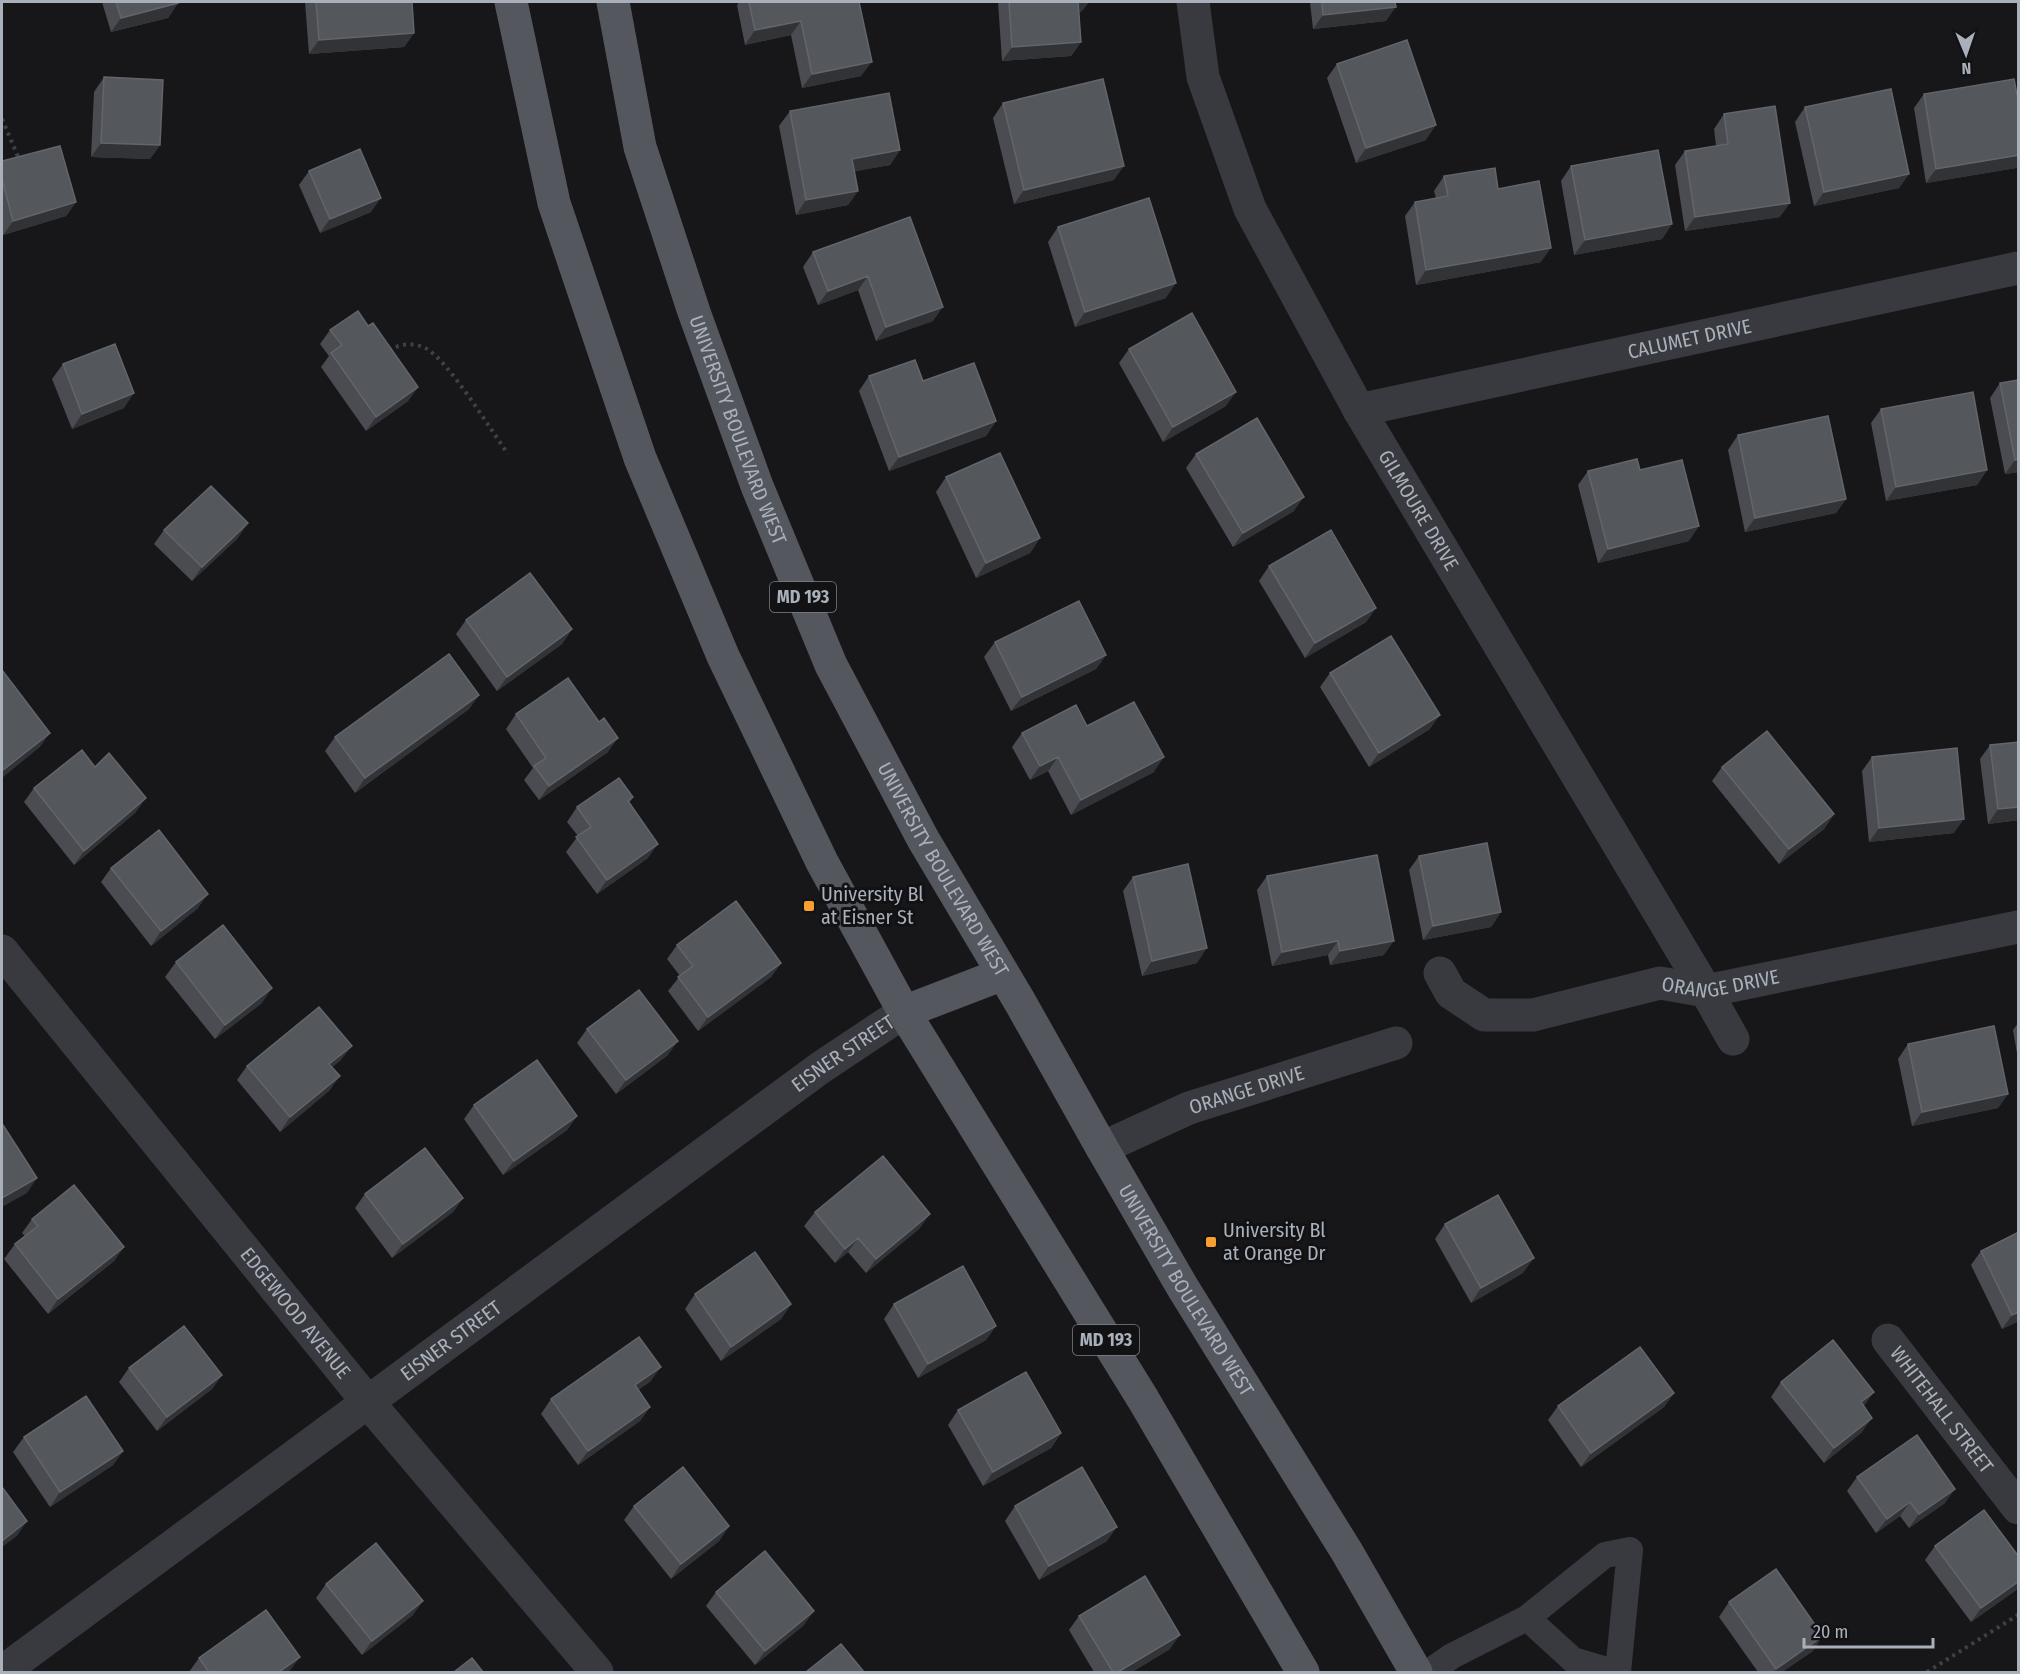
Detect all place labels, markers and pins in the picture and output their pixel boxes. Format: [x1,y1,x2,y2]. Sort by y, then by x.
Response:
place label: University Bl at Eisner St [821,882,924,929]
marker: University Bl at Eisner St [802,899,816,913]
place label: University Bl at Orange Dr [1223,1218,1326,1265]
marker: University Bl at Orange Dr [1204,1235,1218,1249]

